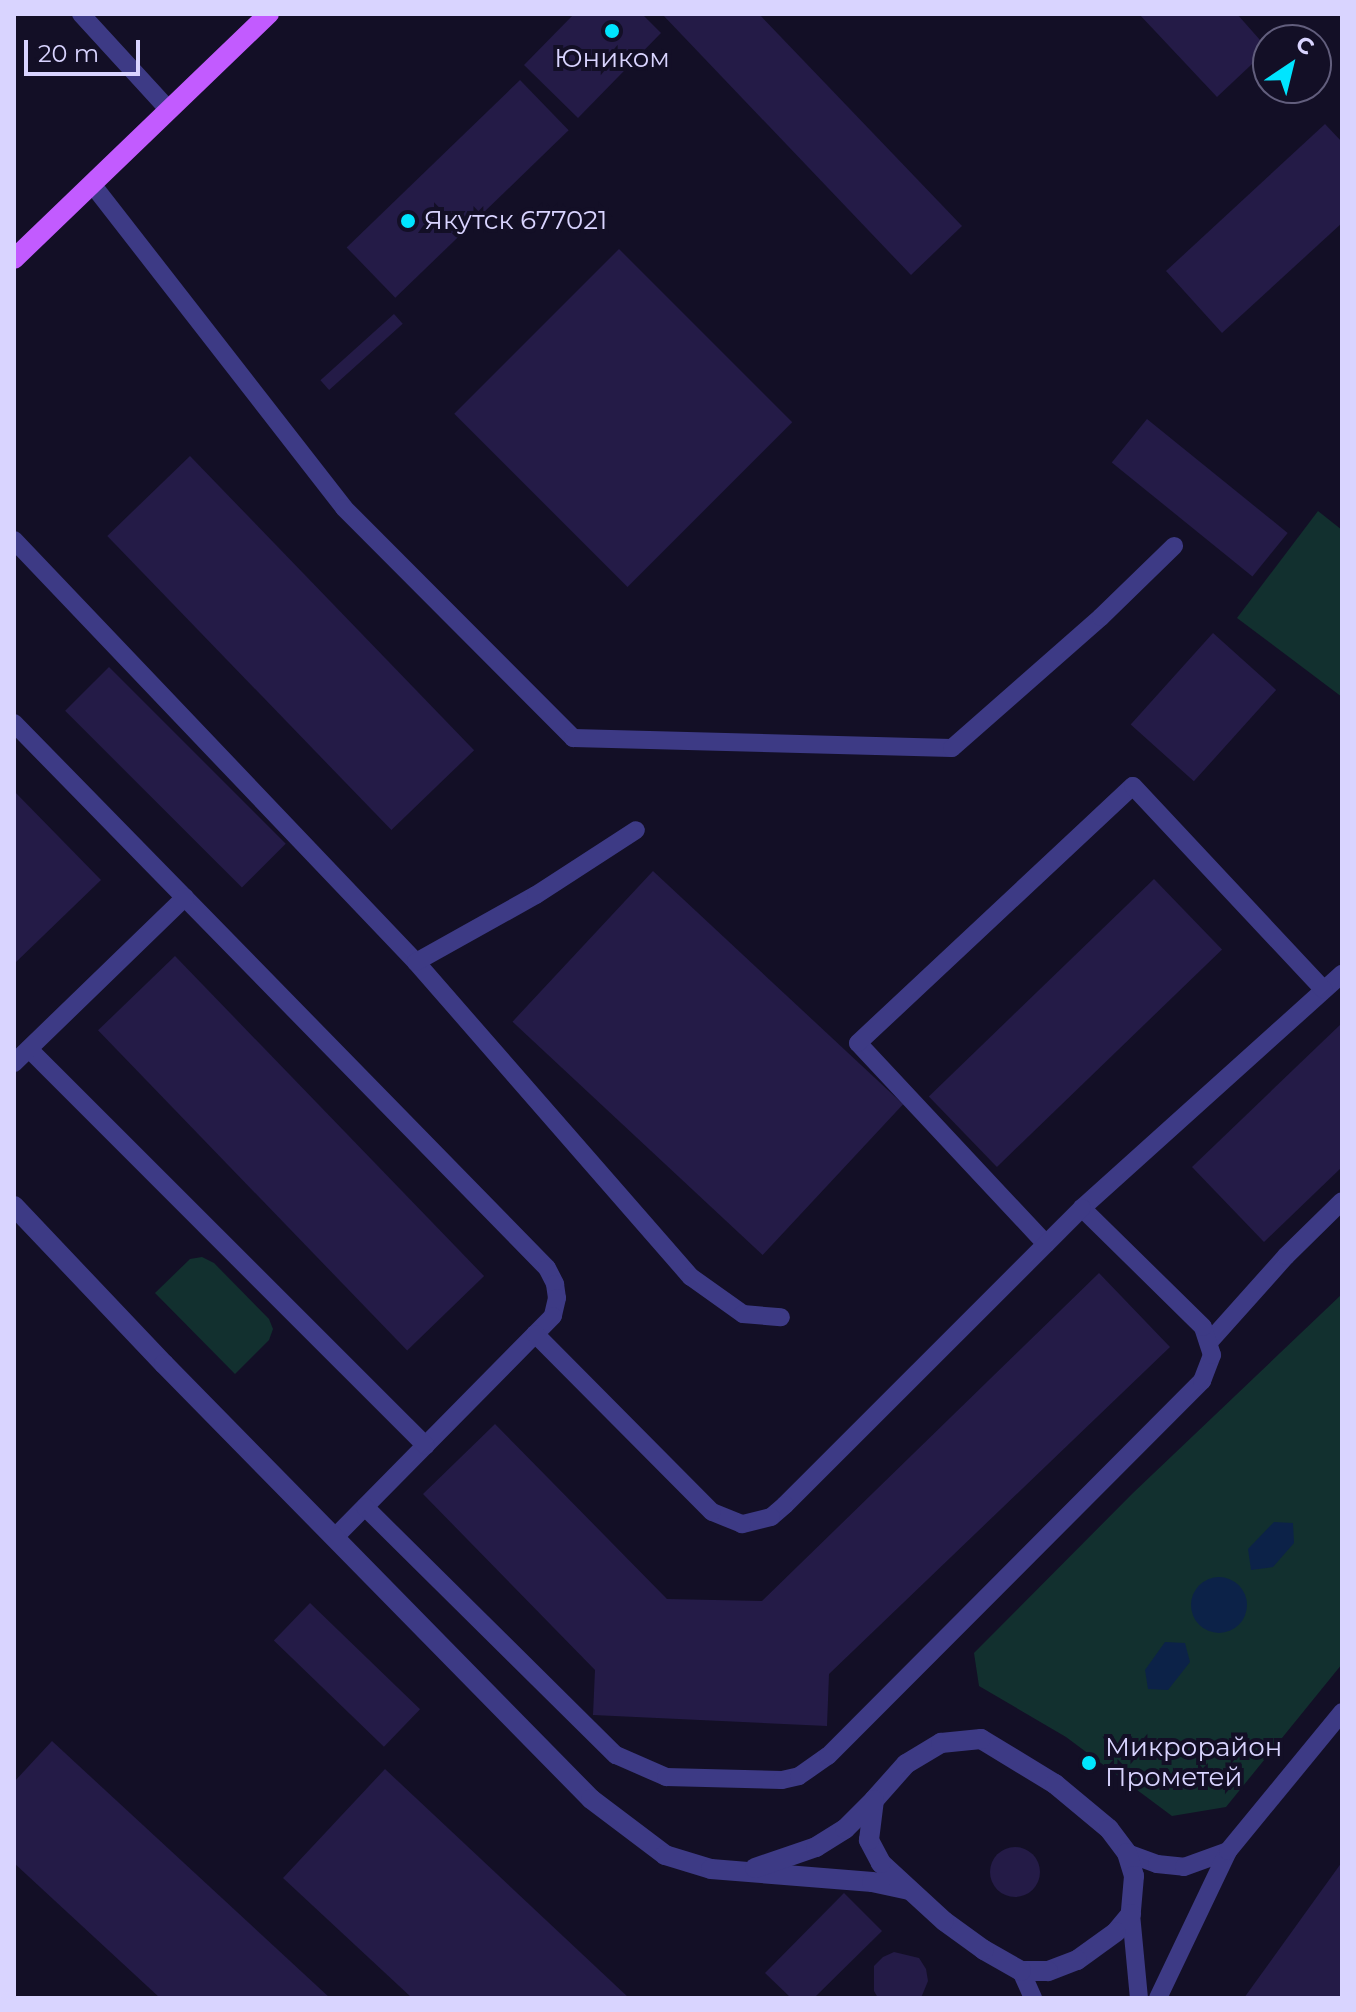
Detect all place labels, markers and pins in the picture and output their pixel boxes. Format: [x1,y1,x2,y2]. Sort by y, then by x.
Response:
marker: Юником [603,22,621,40]
place label: Юником [554,43,670,75]
place label: Якутск 677021 [424,205,607,237]
marker: Якутск 677021 [399,212,417,230]
place label: Микрорайон Прометей [1105,1732,1282,1794]
marker: Микрорайон Прометей [1080,1754,1098,1772]

